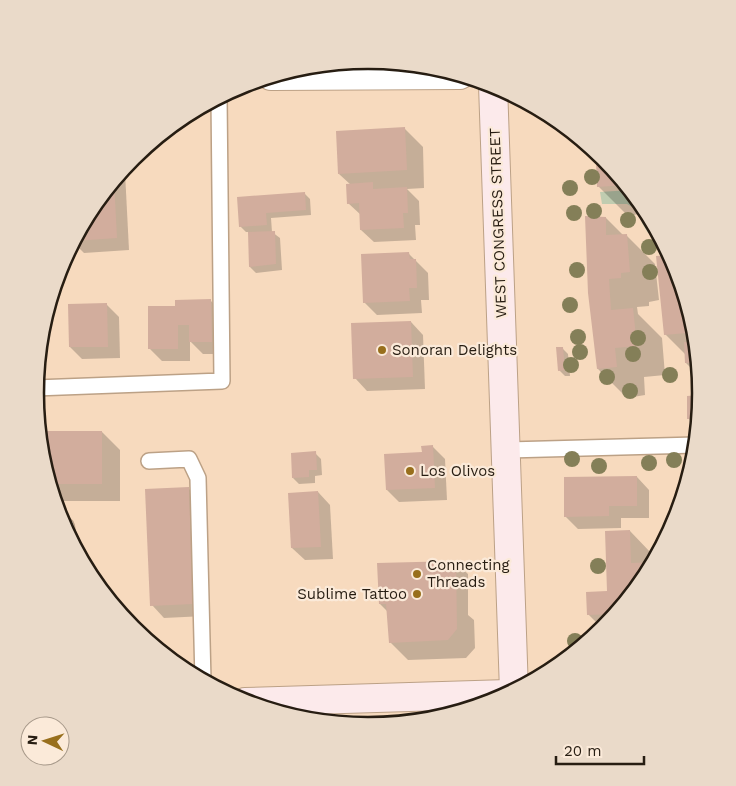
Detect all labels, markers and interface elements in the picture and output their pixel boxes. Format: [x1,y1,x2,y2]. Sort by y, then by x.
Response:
street label: WEST CONGRESS STREET [486,127,510,319]
place label: Sonoran Delights [392,341,517,359]
marker: Sonoran Delights [376,344,388,356]
place label: Los Olivos [420,462,495,480]
marker: Los Olivos [404,465,416,477]
place label: Connecting Threads [427,556,509,591]
marker: Connecting Threads [411,568,423,580]
place label: Sublime Tattoo [297,585,407,603]
marker: Sublime Tattoo [411,588,423,600]
north arrow [20,716,70,766]
text: N [24,734,40,746]
scale bar [556,734,644,766]
text: 20 m [564,742,602,760]

